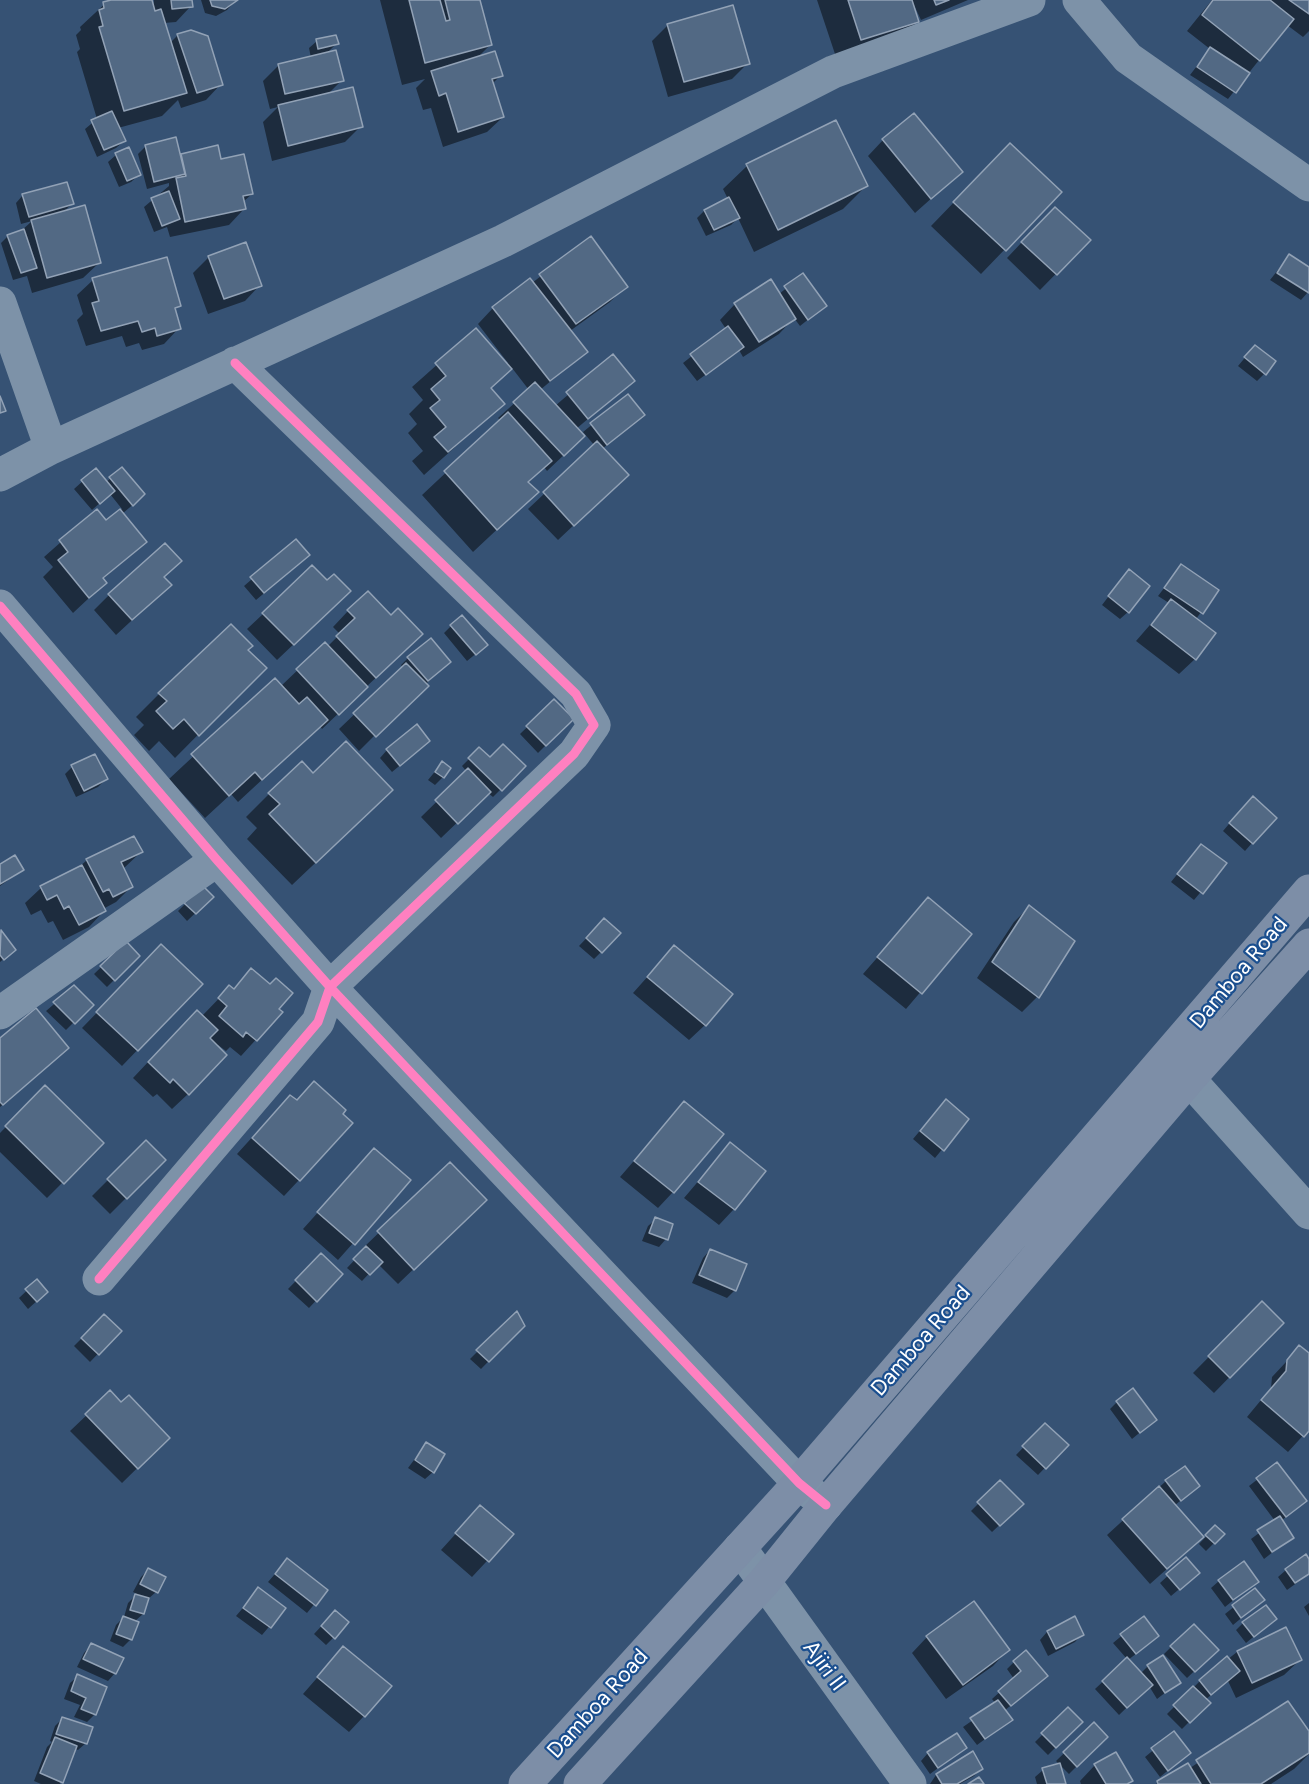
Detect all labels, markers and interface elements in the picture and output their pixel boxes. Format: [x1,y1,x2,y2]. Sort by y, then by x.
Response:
street label: Damboa Road [1185,912,1293,1034]
street label: Damboa Road [866,1280,976,1402]
street label: Ajiri II [797,1636,851,1696]
street label: Damboa Road [542,1644,654,1764]

